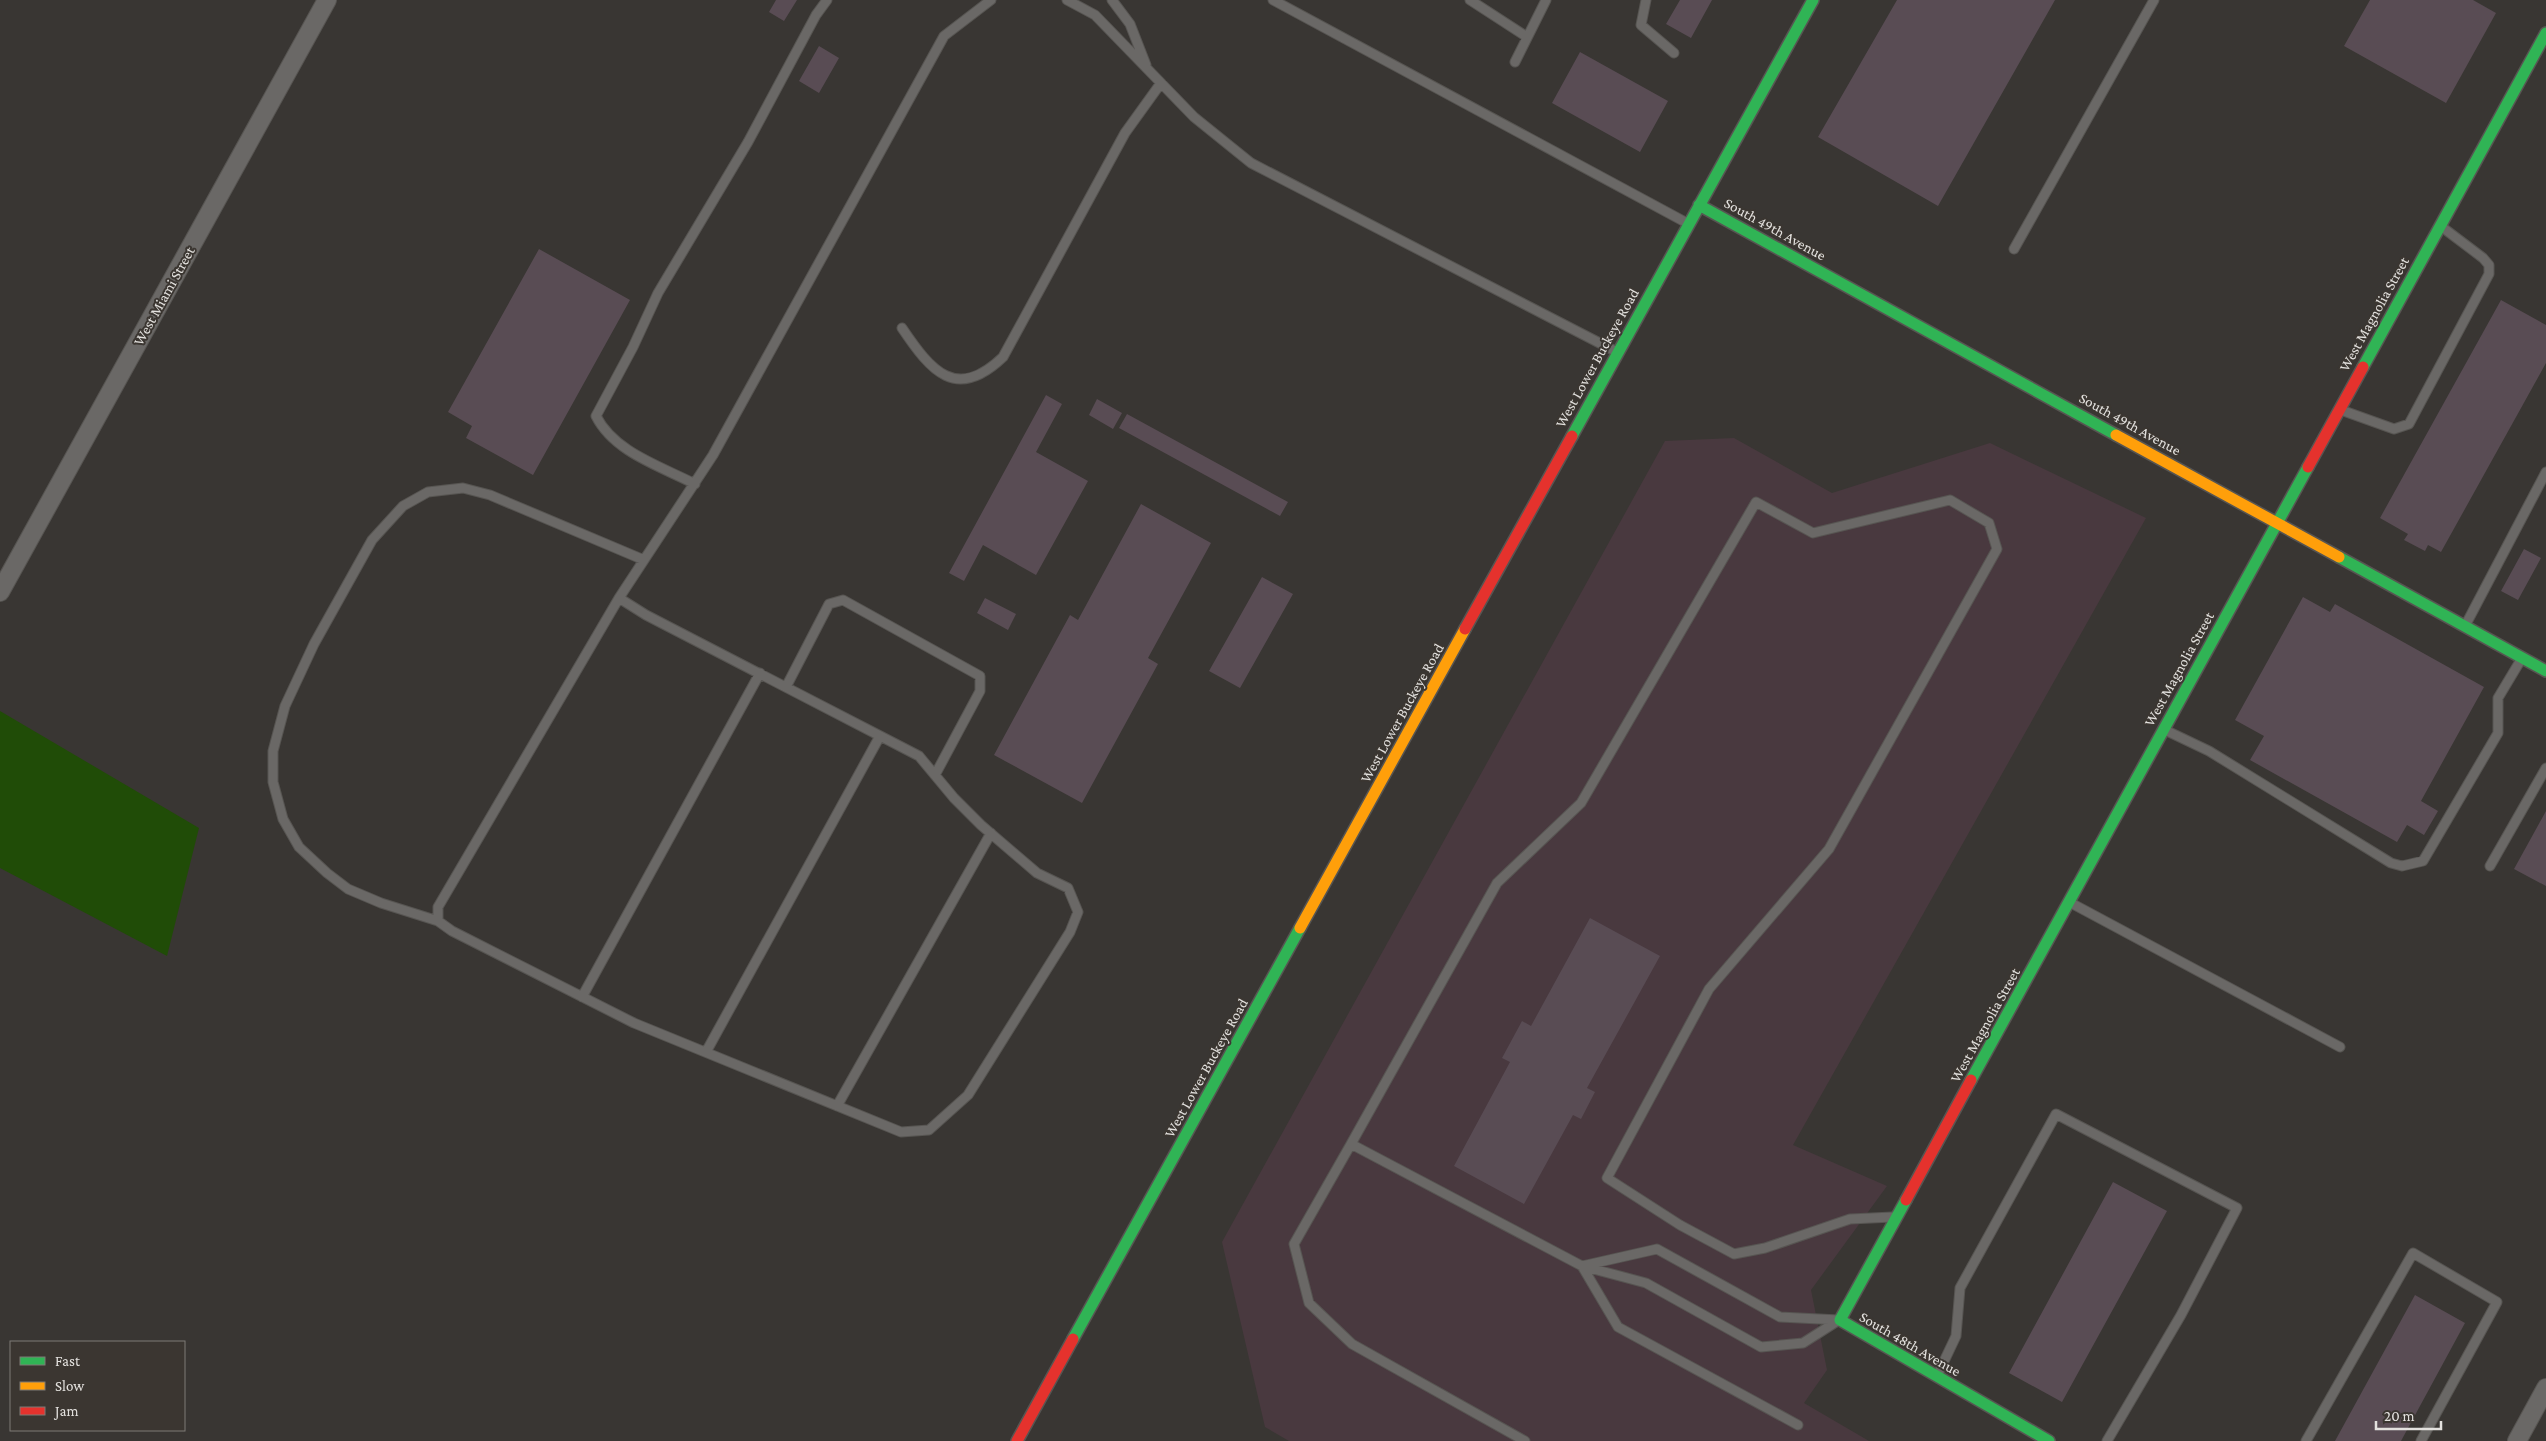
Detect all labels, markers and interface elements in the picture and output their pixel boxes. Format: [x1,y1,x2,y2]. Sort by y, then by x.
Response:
street label: South 49th Avenue [1722,195,1829,264]
street label: West Miami Street [130,243,198,348]
street label: West Magnolia Street [2336,253,2413,374]
street label: West Lower Buckeye Road [1552,286,1643,431]
street label: South 49th Avenue [2077,390,2184,459]
street label: West Magnolia Street [2141,608,2218,729]
street label: West Lower Buckeye Road [1357,641,1448,786]
street label: West Magnolia Street [1947,964,2024,1085]
street label: West Lower Buckeye Road [1161,996,1252,1141]
street label: South 48th Avenue [1857,1309,1964,1380]
legend [10,1341,185,1431]
text: Fast [55,1353,81,1369]
text: Slow [55,1378,85,1394]
scale bar [2376,1398,2441,1430]
text: Jam [53,1403,78,1420]
text: 20 m [2384,1408,2415,1424]

